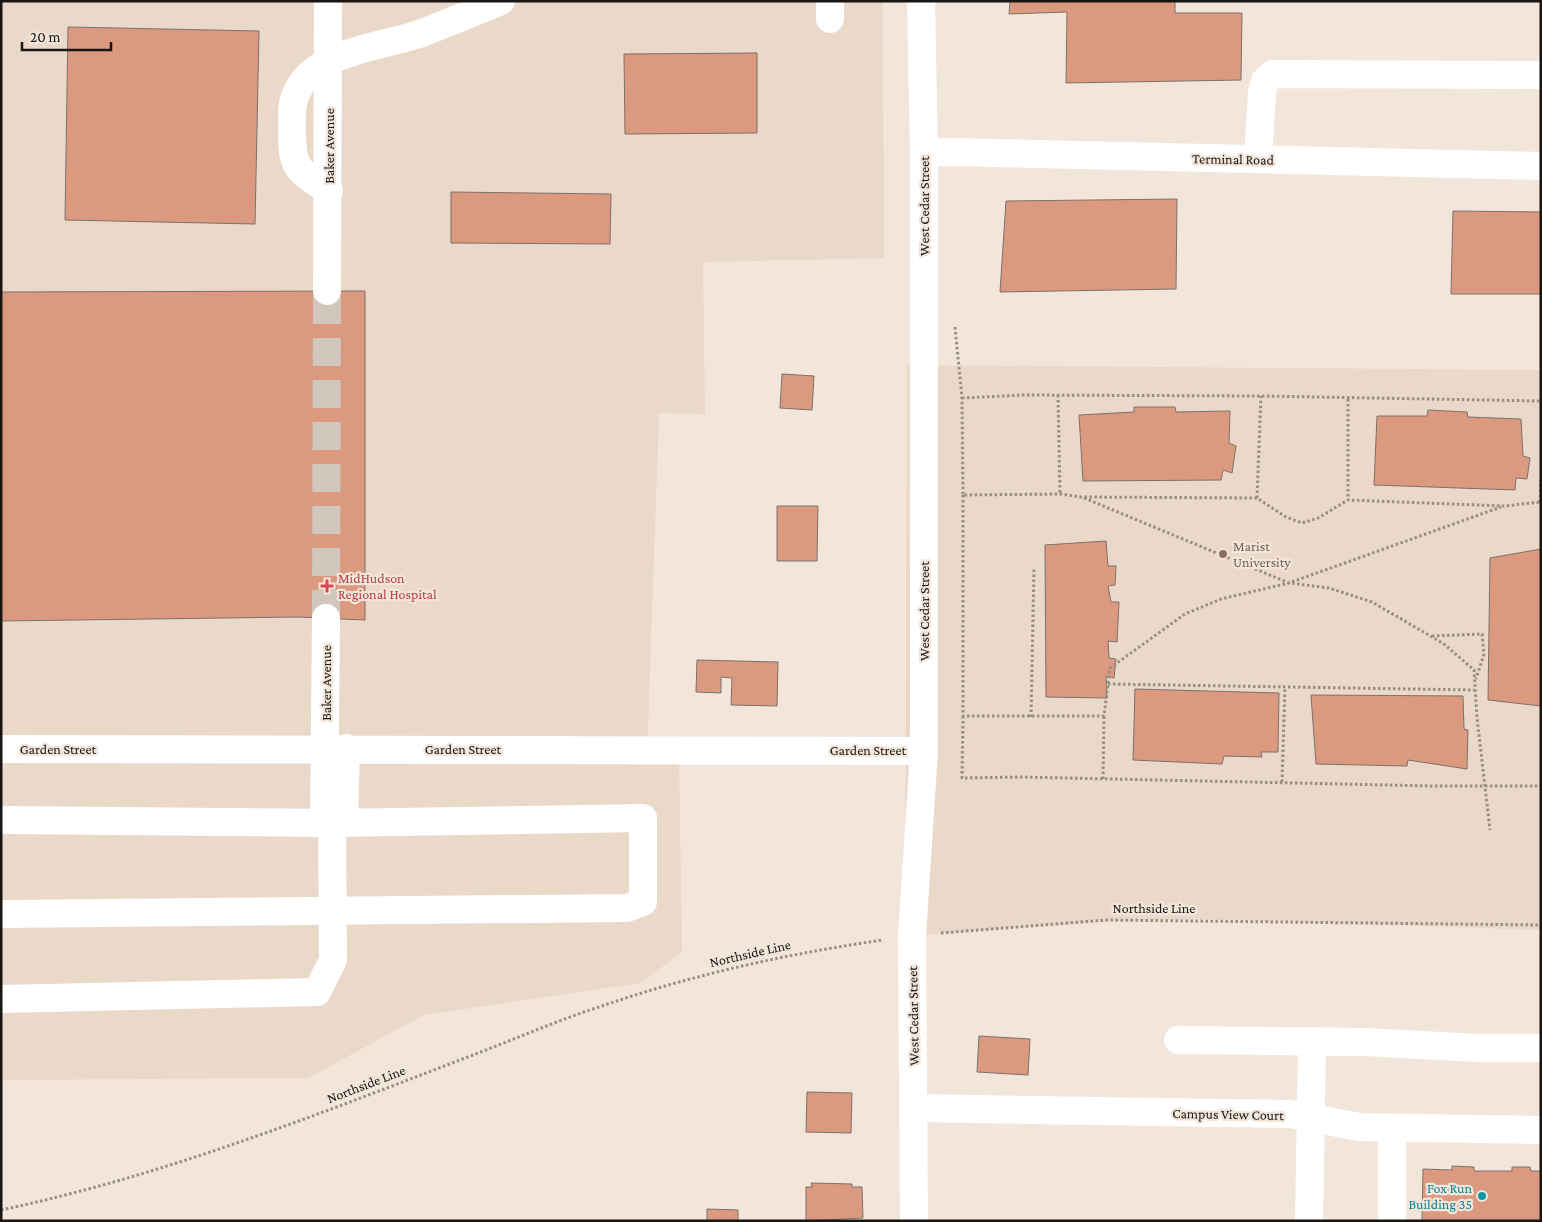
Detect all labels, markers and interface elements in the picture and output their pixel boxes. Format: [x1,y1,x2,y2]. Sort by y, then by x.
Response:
scale bar [22,20,111,52]
text: 20 m [30,29,61,45]
street label: Baker Avenue [321,108,337,184]
street label: Terminal Road [1192,150,1275,168]
street label: West Cedar Street [916,156,932,256]
place label: Marist University [1233,538,1291,570]
marker: Marist University [1217,548,1229,560]
street label: West Cedar Street [916,561,932,661]
place label: MidHudson Regional Hospital [338,570,437,602]
marker: MidHudson Regional Hospital [320,579,334,593]
street label: Baker Avenue [318,645,334,721]
street label: Garden Street [20,741,97,757]
street label: Garden Street [425,741,502,757]
street label: Garden Street [830,742,907,758]
street label: Northside Line [1113,900,1195,916]
street label: Northside Line [708,936,792,970]
street label: West Cedar Street [904,966,922,1066]
street label: Northside Line [324,1062,408,1106]
street label: Campus View Court [1172,1105,1284,1123]
place label: Fox Run Building 35 [1408,1180,1472,1212]
marker: Fox Run Building 35 [1476,1190,1488,1202]

